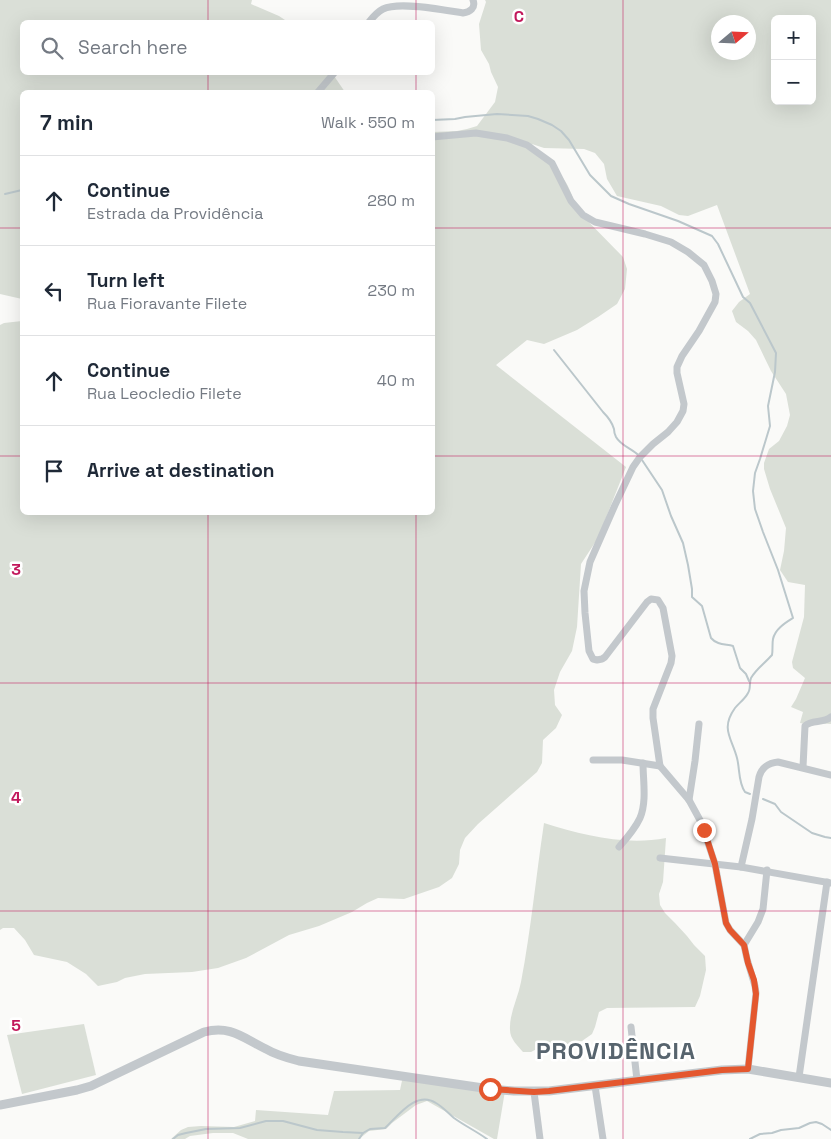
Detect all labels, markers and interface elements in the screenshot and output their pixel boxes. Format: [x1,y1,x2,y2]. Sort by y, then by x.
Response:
text: C [514,6,524,27]
north arrow [711,15,756,60]
map controls [771,15,816,105]
button: + [771,15,816,60]
search box [20,20,435,75]
icon: search [38,34,66,62]
text: Search here [78,35,188,60]
button: − [771,60,816,105]
text: 7 min [40,109,93,136]
text: Walk · 550 m [321,112,415,133]
text: Continue [87,178,170,203]
icon: ahead [40,187,68,215]
text: 280 m [367,190,415,211]
text: Estrada da Providência [87,203,263,224]
text: Turn left [87,268,165,293]
icon: left [40,277,68,305]
text: 230 m [368,280,415,301]
text: Rua Fioravante Filete [87,293,247,314]
text: Continue [87,358,170,383]
icon: ahead [40,367,68,395]
text: 40 m [377,370,415,391]
text: Rua Leocledio Filete [87,383,242,404]
icon: arrive [40,457,68,485]
text: Arrive at destination [87,458,275,483]
text: 3 [11,559,21,580]
text: 4 [11,787,21,808]
route end [693,819,716,842]
text: 5 [11,1015,21,1036]
district label: PROVIDÊNCIA [536,1035,696,1066]
route start [479,1078,502,1101]

